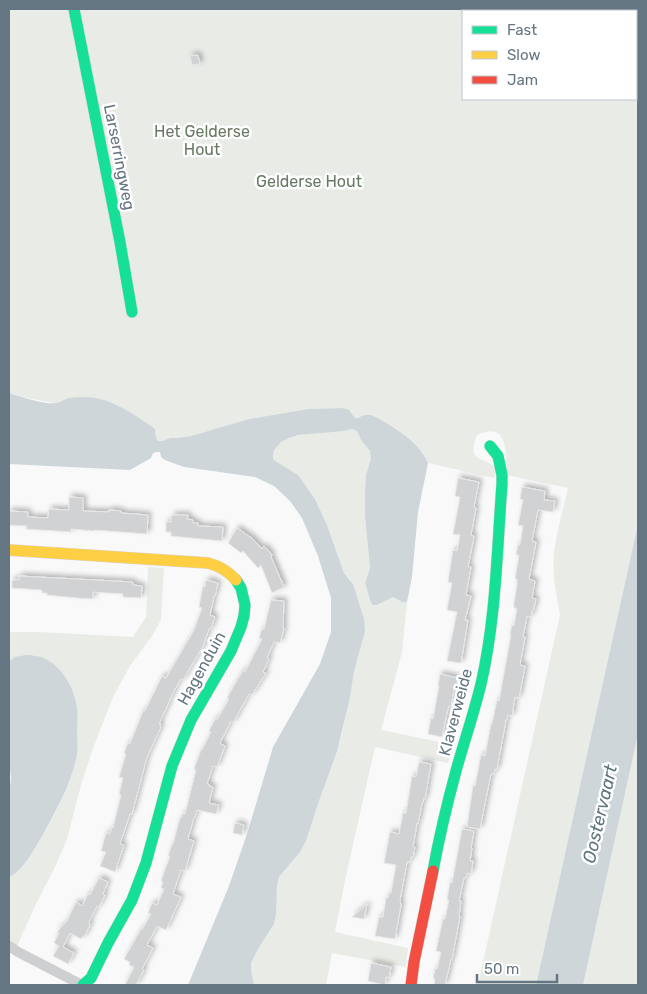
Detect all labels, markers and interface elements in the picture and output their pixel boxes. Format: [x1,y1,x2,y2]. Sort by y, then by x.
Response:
legend [462,10,637,100]
text: Fast [507,21,537,39]
text: Slow [507,46,540,64]
text: Jam [507,71,538,89]
street label: Larserringweg [100,103,139,212]
park label: Het Gelderse Hout [154,122,250,159]
park label: Gelderse Hout [256,172,362,191]
street label: Hagenduin [173,628,229,708]
street label: Klaverweide [435,666,476,758]
water label: Oostervaart [578,762,622,865]
scale bar [477,952,557,984]
text: 50 m [484,960,519,978]

